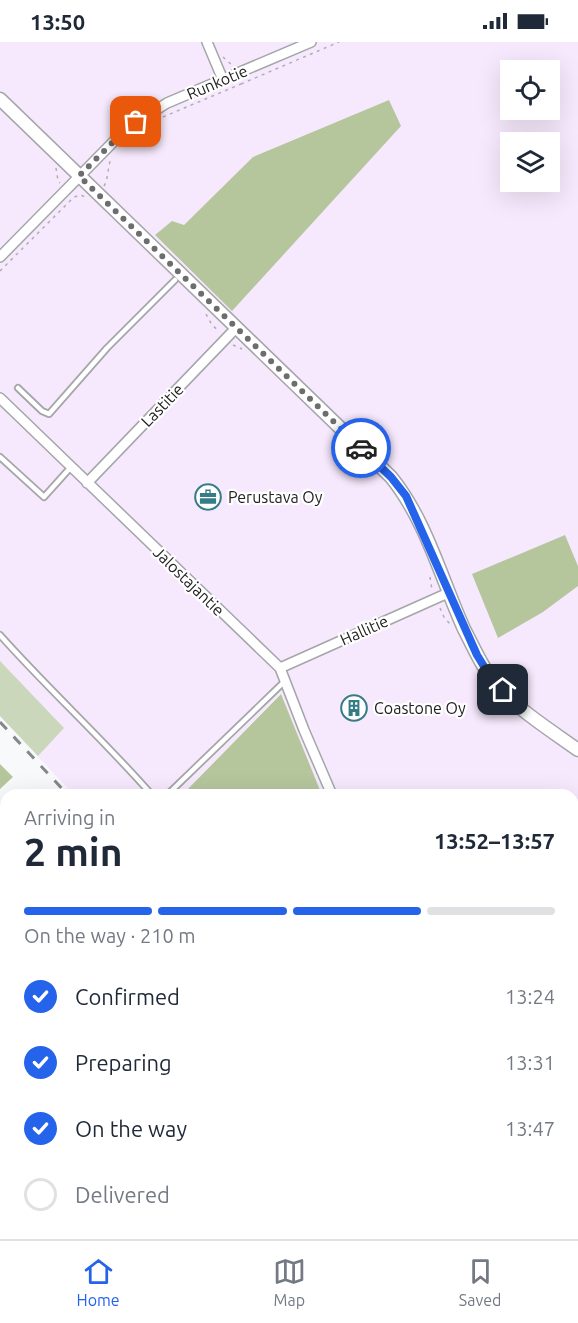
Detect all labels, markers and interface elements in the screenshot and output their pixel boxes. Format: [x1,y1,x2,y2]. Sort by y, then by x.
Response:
text: 13:50 [30,9,85,34]
map controls [500,60,560,192]
button: locate [500,60,560,120]
street label: Runkotie [184,61,250,103]
pin [110,96,161,147]
icon: bag [119,105,152,138]
button: layers [500,132,560,192]
street label: Lastitie [137,380,187,430]
courier [331,418,391,478]
icon: car [345,432,378,465]
office icon: Perustava Oy [193,482,223,512]
place label: Perustava Oy [228,488,323,506]
street label: Jalostajantie [150,543,228,619]
street label: Hallitie [337,611,391,649]
pin [477,664,528,715]
icon: home [486,673,519,706]
building icon: Coastone Oy [339,693,369,723]
place label: Coastone Oy [374,699,466,717]
text: Arriving in [24,806,115,829]
text: 13:52–13:57 [434,828,555,853]
text: 2 min [24,830,123,873]
text: On the way · 210 m [24,924,196,947]
icon: check [24,980,57,1013]
text: Confirmed [75,984,180,1009]
text: 13:24 [505,985,555,1008]
icon: check [24,1046,57,1079]
text: Preparing [75,1050,172,1075]
text: 13:31 [505,1051,555,1074]
icon: check [24,1112,57,1145]
text: On the way [75,1116,187,1141]
text: 13:47 [505,1117,555,1140]
text: Delivered [75,1182,170,1207]
tab: Home [77,1255,120,1309]
tab: Map [273,1255,306,1309]
tab: Saved [459,1255,501,1309]

